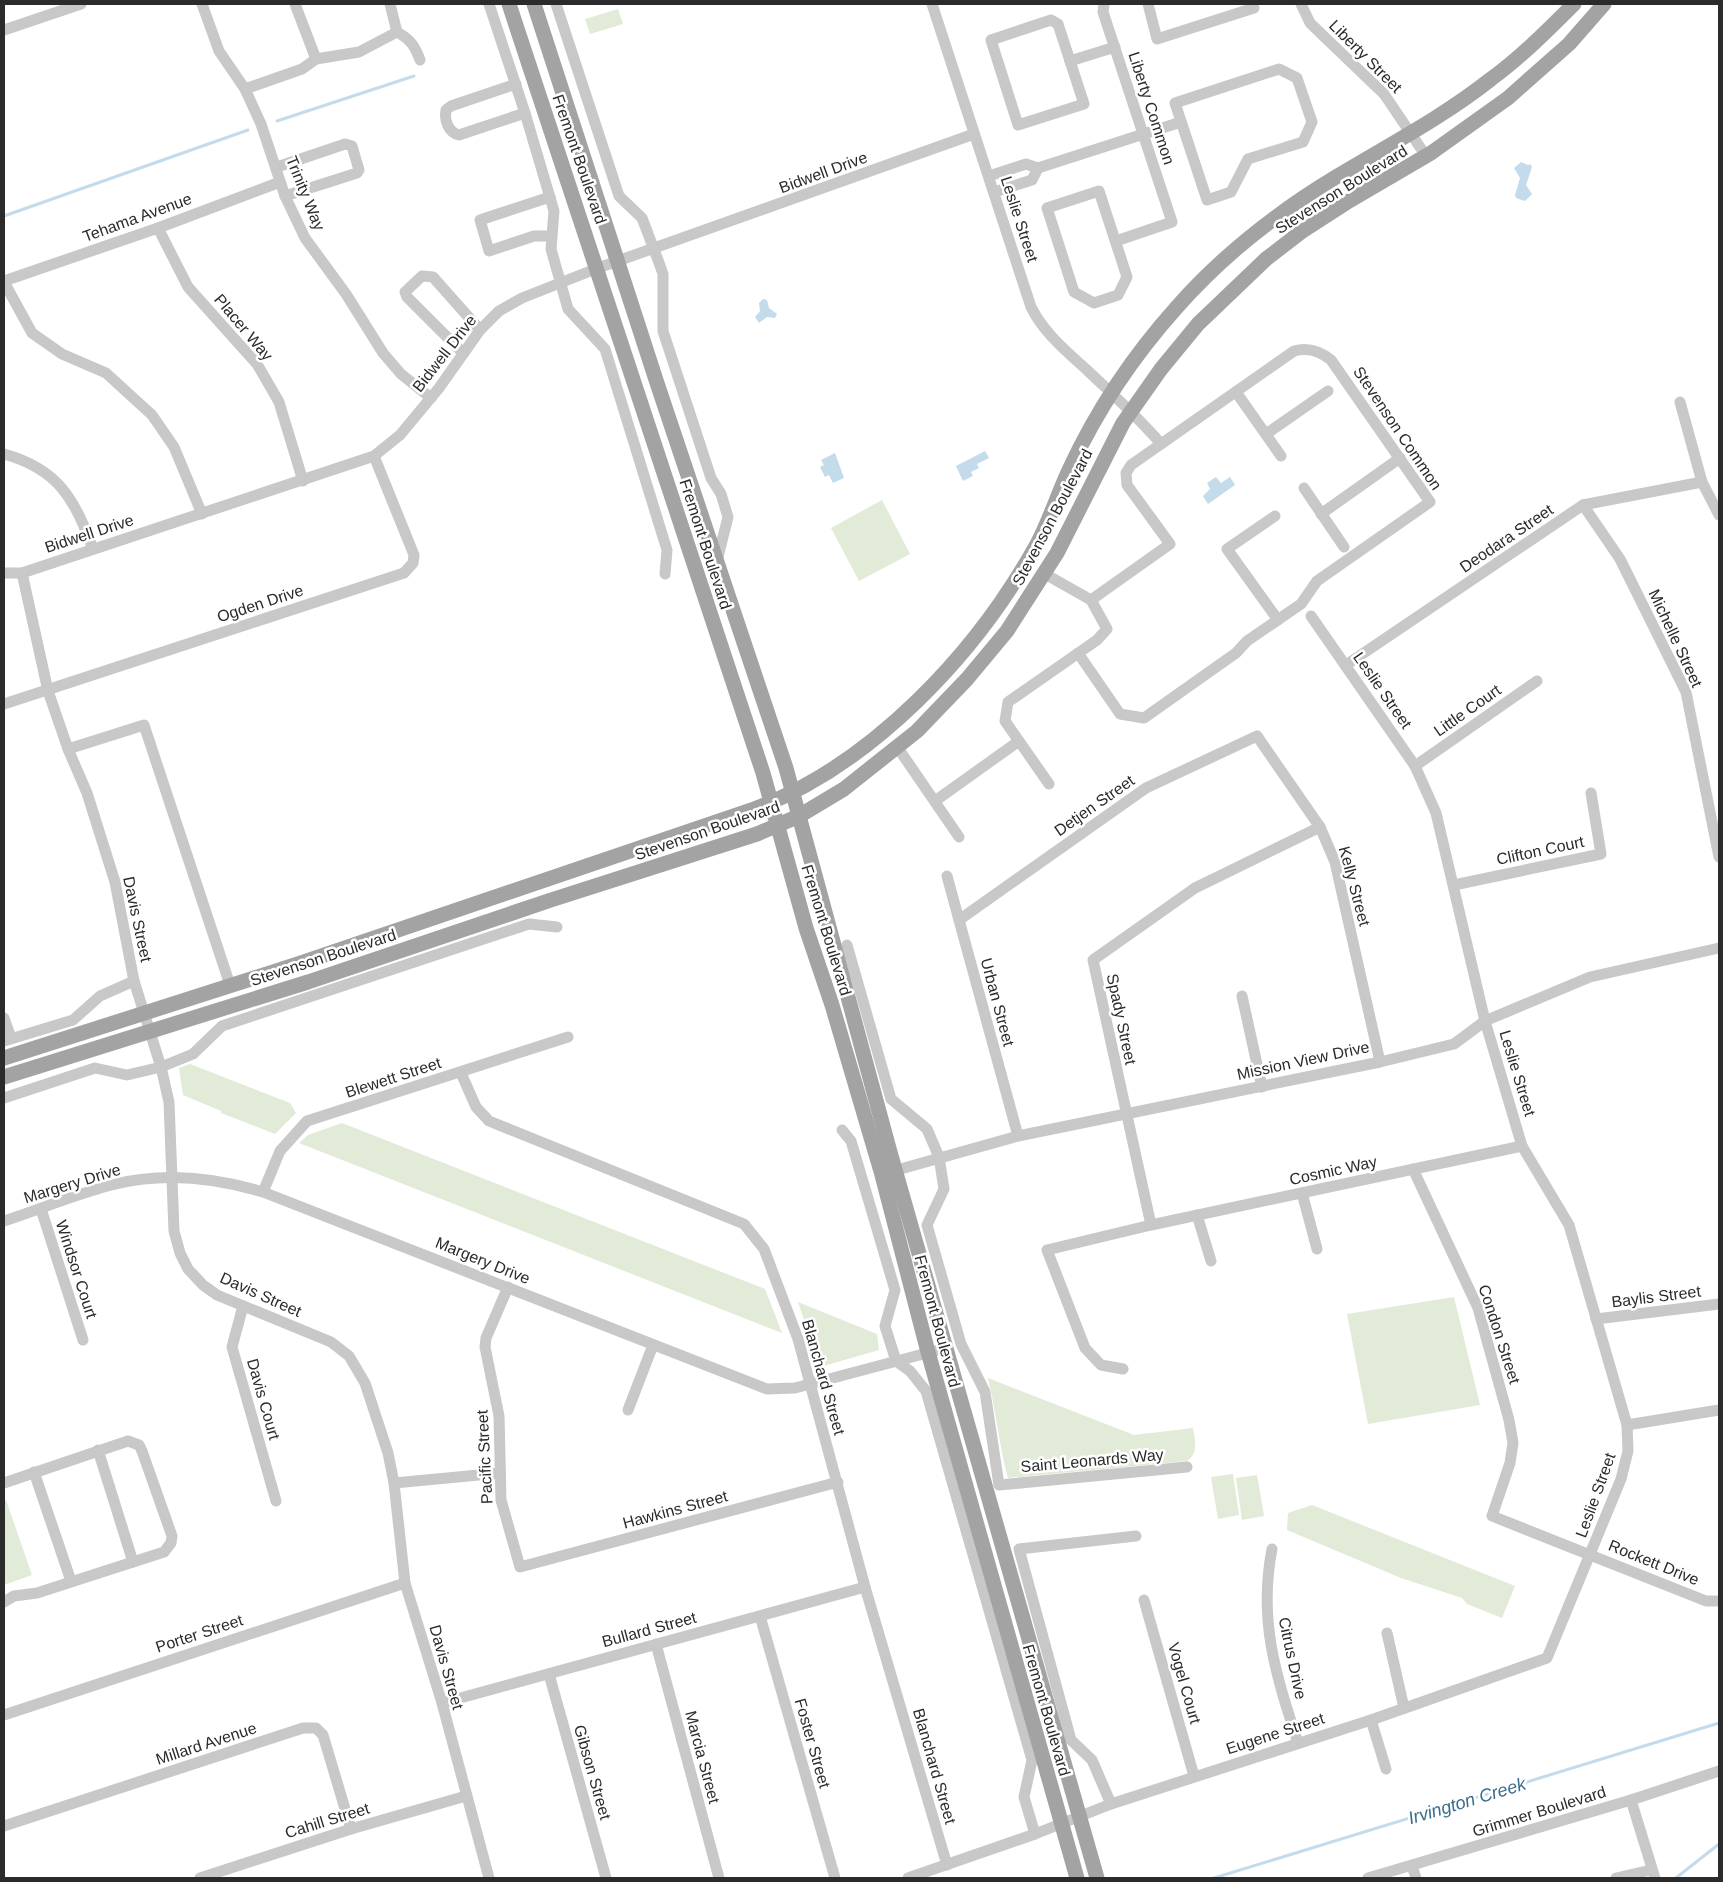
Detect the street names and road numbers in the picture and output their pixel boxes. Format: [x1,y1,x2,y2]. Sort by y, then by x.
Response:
street label: Liberty Street [1326,17,1406,96]
street label: Liberty Common [1125,50,1178,167]
street label: Fremont Boulevard [549,92,610,226]
street label: Stevenson Boulevard [1272,142,1410,237]
street label: Bidwell Drive [777,149,870,196]
street label: Trinity Way [283,153,328,233]
street label: Leslie Street [998,174,1042,265]
street label: Tehama Avenue [80,190,194,245]
street label: Placer Way [211,291,276,364]
street label: Bidwell Drive [409,312,480,395]
street label: Stevenson Common [1350,363,1445,493]
street label: Stevenson Boulevard [1009,446,1096,588]
street label: Fremont Boulevard [676,477,735,611]
street label: Deodara Street [1457,501,1556,576]
street label: Bidwell Drive [43,511,136,556]
street label: Ogden Drive [215,581,306,625]
street label: Michelle Street [1645,587,1706,690]
street label: Leslie Street [1350,649,1415,732]
street label: Little Court [1431,681,1504,740]
street label: Detjen Street [1051,771,1138,839]
street label: Stevenson Boulevard [632,798,782,863]
street label: Clifton Court [1495,833,1586,868]
street label: Kelly Street [1336,844,1373,928]
street label: Fremont Boulevard [799,863,855,998]
street label: Davis Street [120,875,155,964]
street label: Stevenson Boulevard [248,926,398,989]
street label: Urban Street [978,956,1018,1049]
street label: Spady Street [1104,972,1140,1067]
street label: Leslie Street [1496,1028,1539,1119]
street label: Mission View Drive [1235,1038,1371,1083]
street label: Blewett Street [343,1054,444,1101]
street label: Cosmic Way [1288,1153,1378,1188]
street label: Margery Drive [22,1161,123,1206]
street label: Windsor Court [53,1218,101,1321]
street label: Margery Drive [433,1234,533,1287]
street label: Fremont Boulevard [912,1253,963,1389]
street label: Davis Street [218,1269,305,1320]
street label: Condon Street [1475,1282,1524,1386]
street label: Baylis Street [1610,1283,1702,1310]
street label: Blanchard Street [799,1318,848,1437]
street label: Davis Court [244,1357,283,1442]
street label: Pacific Street [474,1409,495,1504]
street label: Saint Leonards Way [1020,1446,1164,1475]
street label: Leslie Street [1572,1450,1619,1540]
street label: Hawkins Street [621,1487,730,1532]
street label: Rockett Drive [1606,1537,1702,1588]
street label: Bullard Street [600,1609,699,1650]
street label: Porter Street [153,1611,245,1656]
street label: Citrus Drive [1276,1615,1310,1701]
street label: Davis Street [426,1623,467,1712]
street label: Vogel Court [1165,1641,1204,1726]
street label: Fremont Boulevard [1020,1642,1073,1778]
street label: Foster Street [792,1696,834,1790]
street label: Blanchard Street [910,1707,959,1826]
street label: Marcia Street [682,1709,723,1806]
street label: Eugene Street [1224,1709,1327,1757]
street label: Millard Avenue [154,1719,259,1768]
street label: Gibson Street [571,1723,614,1822]
street label: Grimmer Boulevard [1470,1783,1608,1840]
street label: Cahill Street [283,1799,372,1841]

